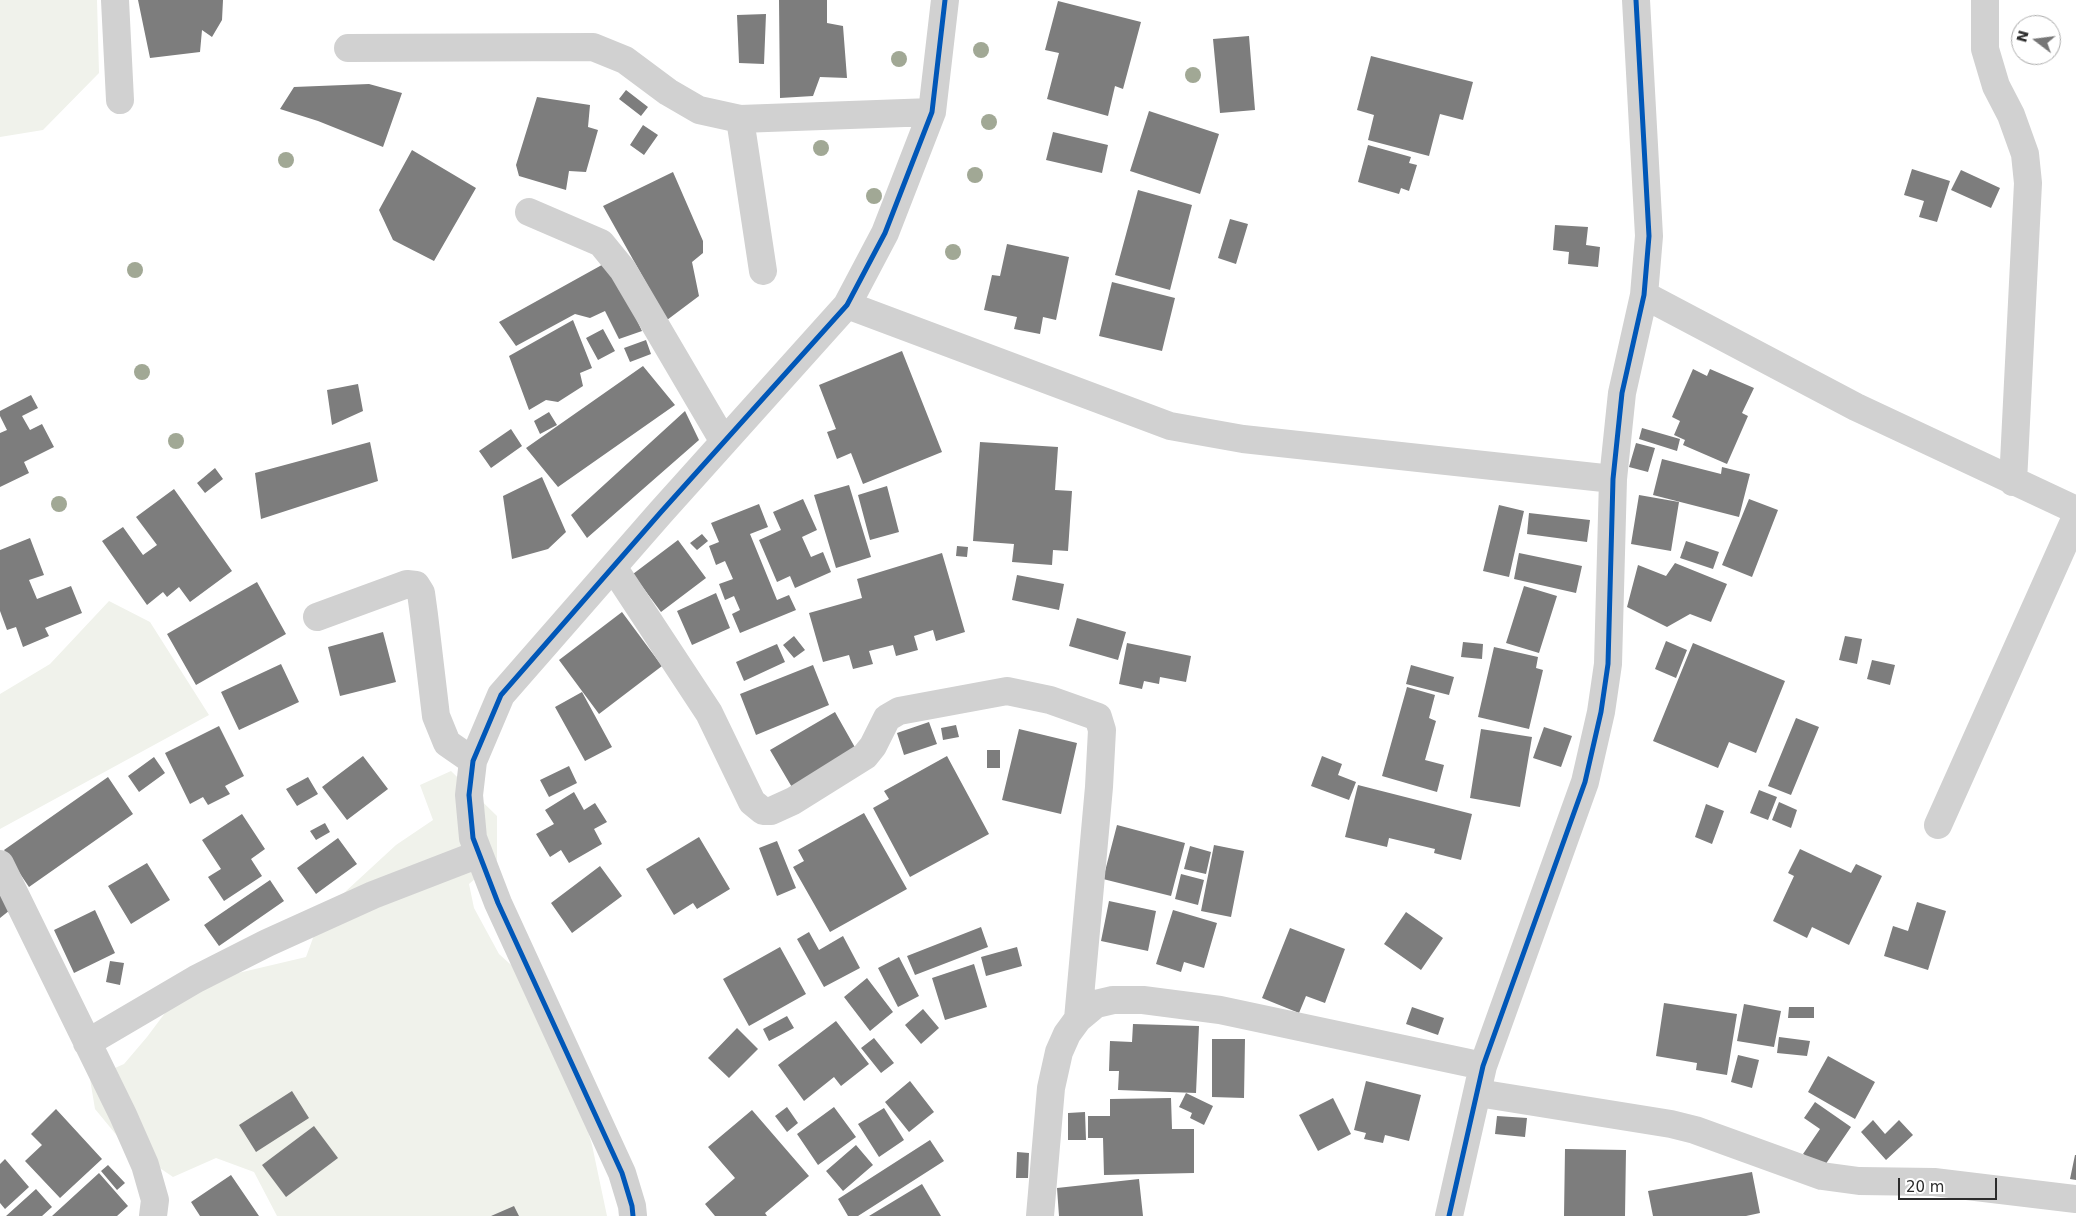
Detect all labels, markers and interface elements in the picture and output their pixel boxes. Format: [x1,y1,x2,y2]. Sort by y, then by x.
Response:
north arrow [2011,15,2061,65]
text: N [2013,29,2032,44]
scale bar [1901,1168,2000,1200]
text: 20 m [1906,1178,1944,1196]

